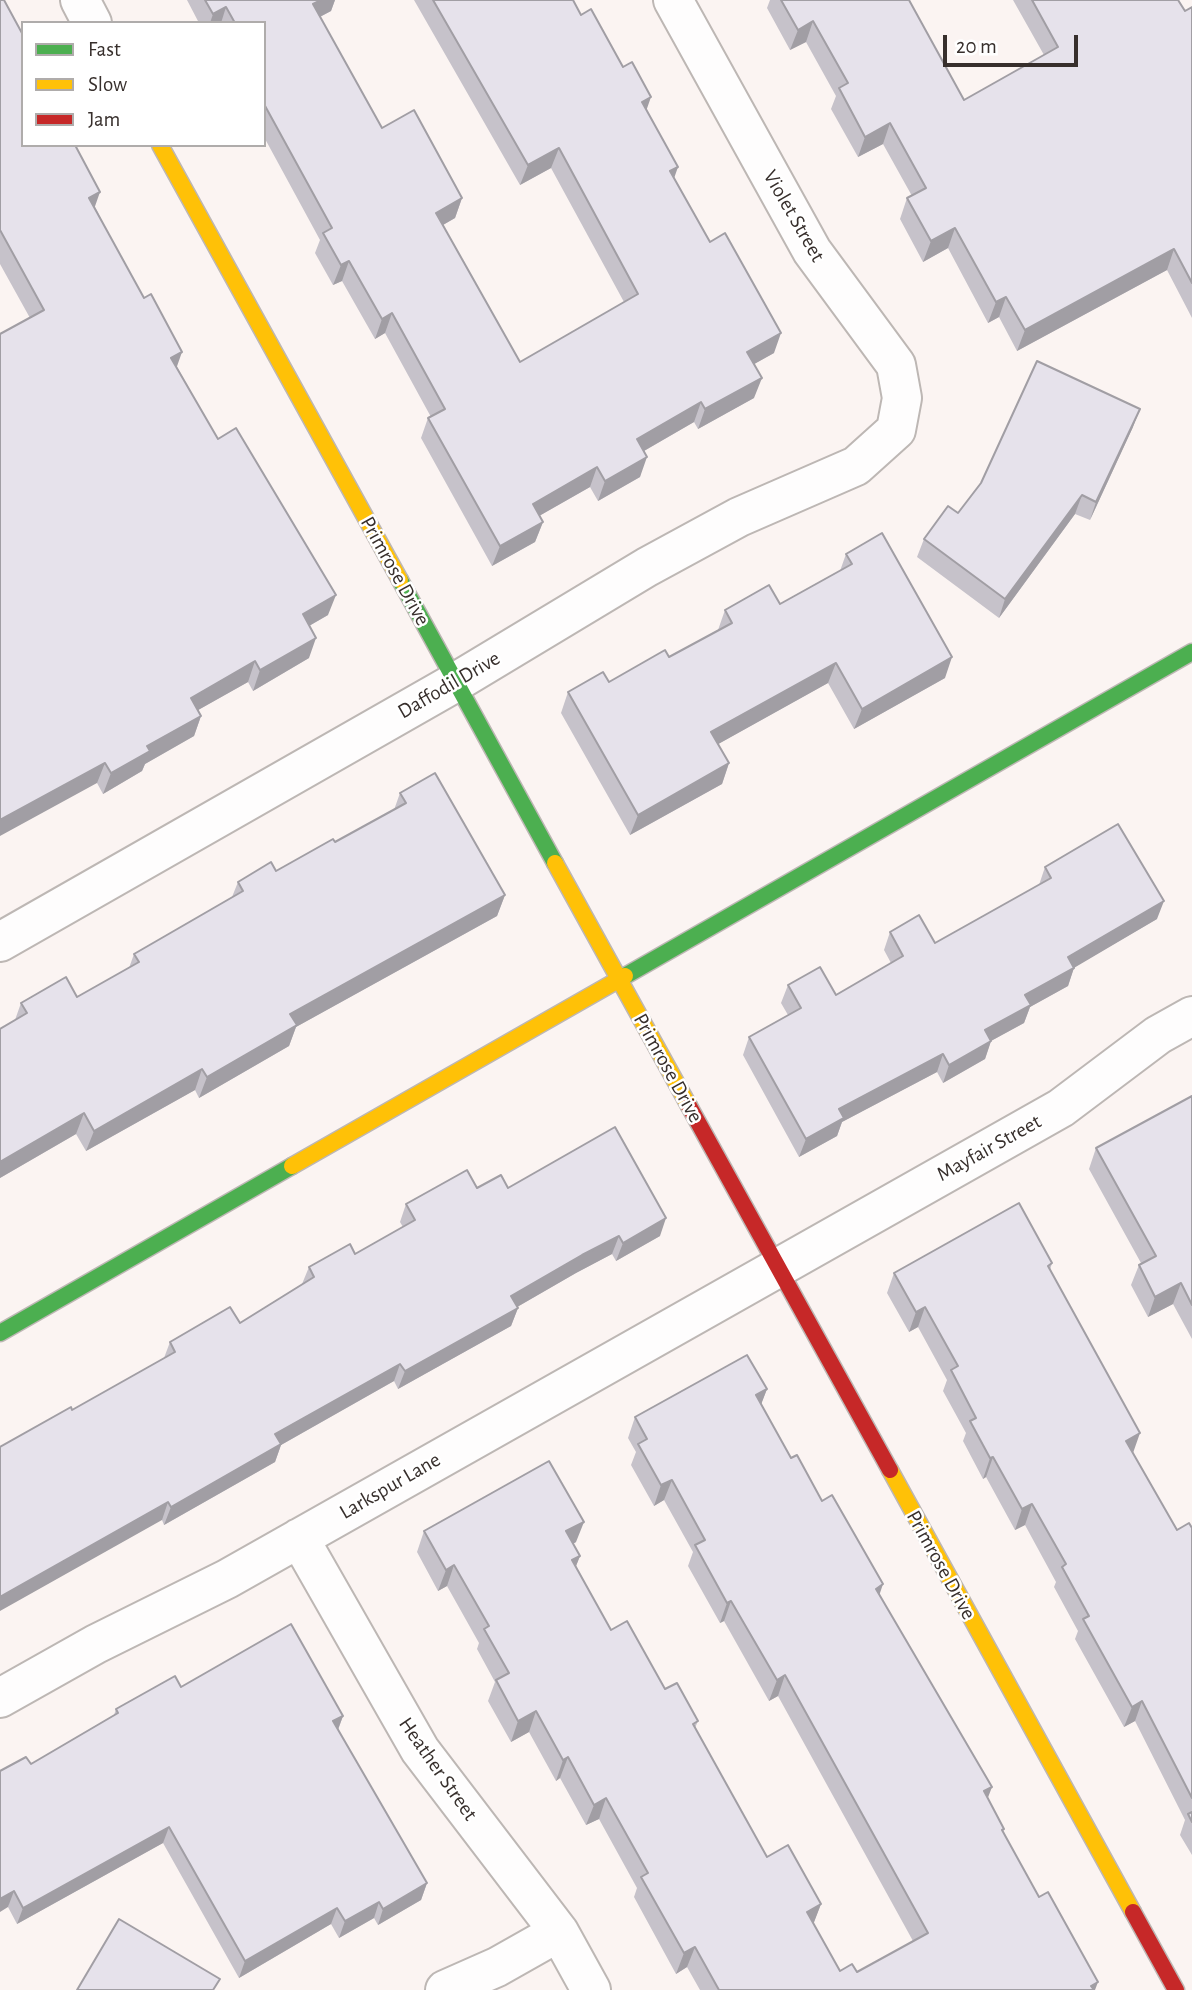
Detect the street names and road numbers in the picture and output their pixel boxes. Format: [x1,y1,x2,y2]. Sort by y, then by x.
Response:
street label: Violet Street [758,166,830,266]
street label: Primrose Drive [355,512,435,630]
street label: Daffodil Drive [393,646,505,724]
street label: Primrose Drive [628,1009,708,1127]
street label: Mayfair Street [932,1109,1046,1187]
street label: Larkspur Lane [335,1447,445,1525]
street label: Primrose Drive [901,1506,981,1624]
street label: Heather Street [393,1712,483,1826]

